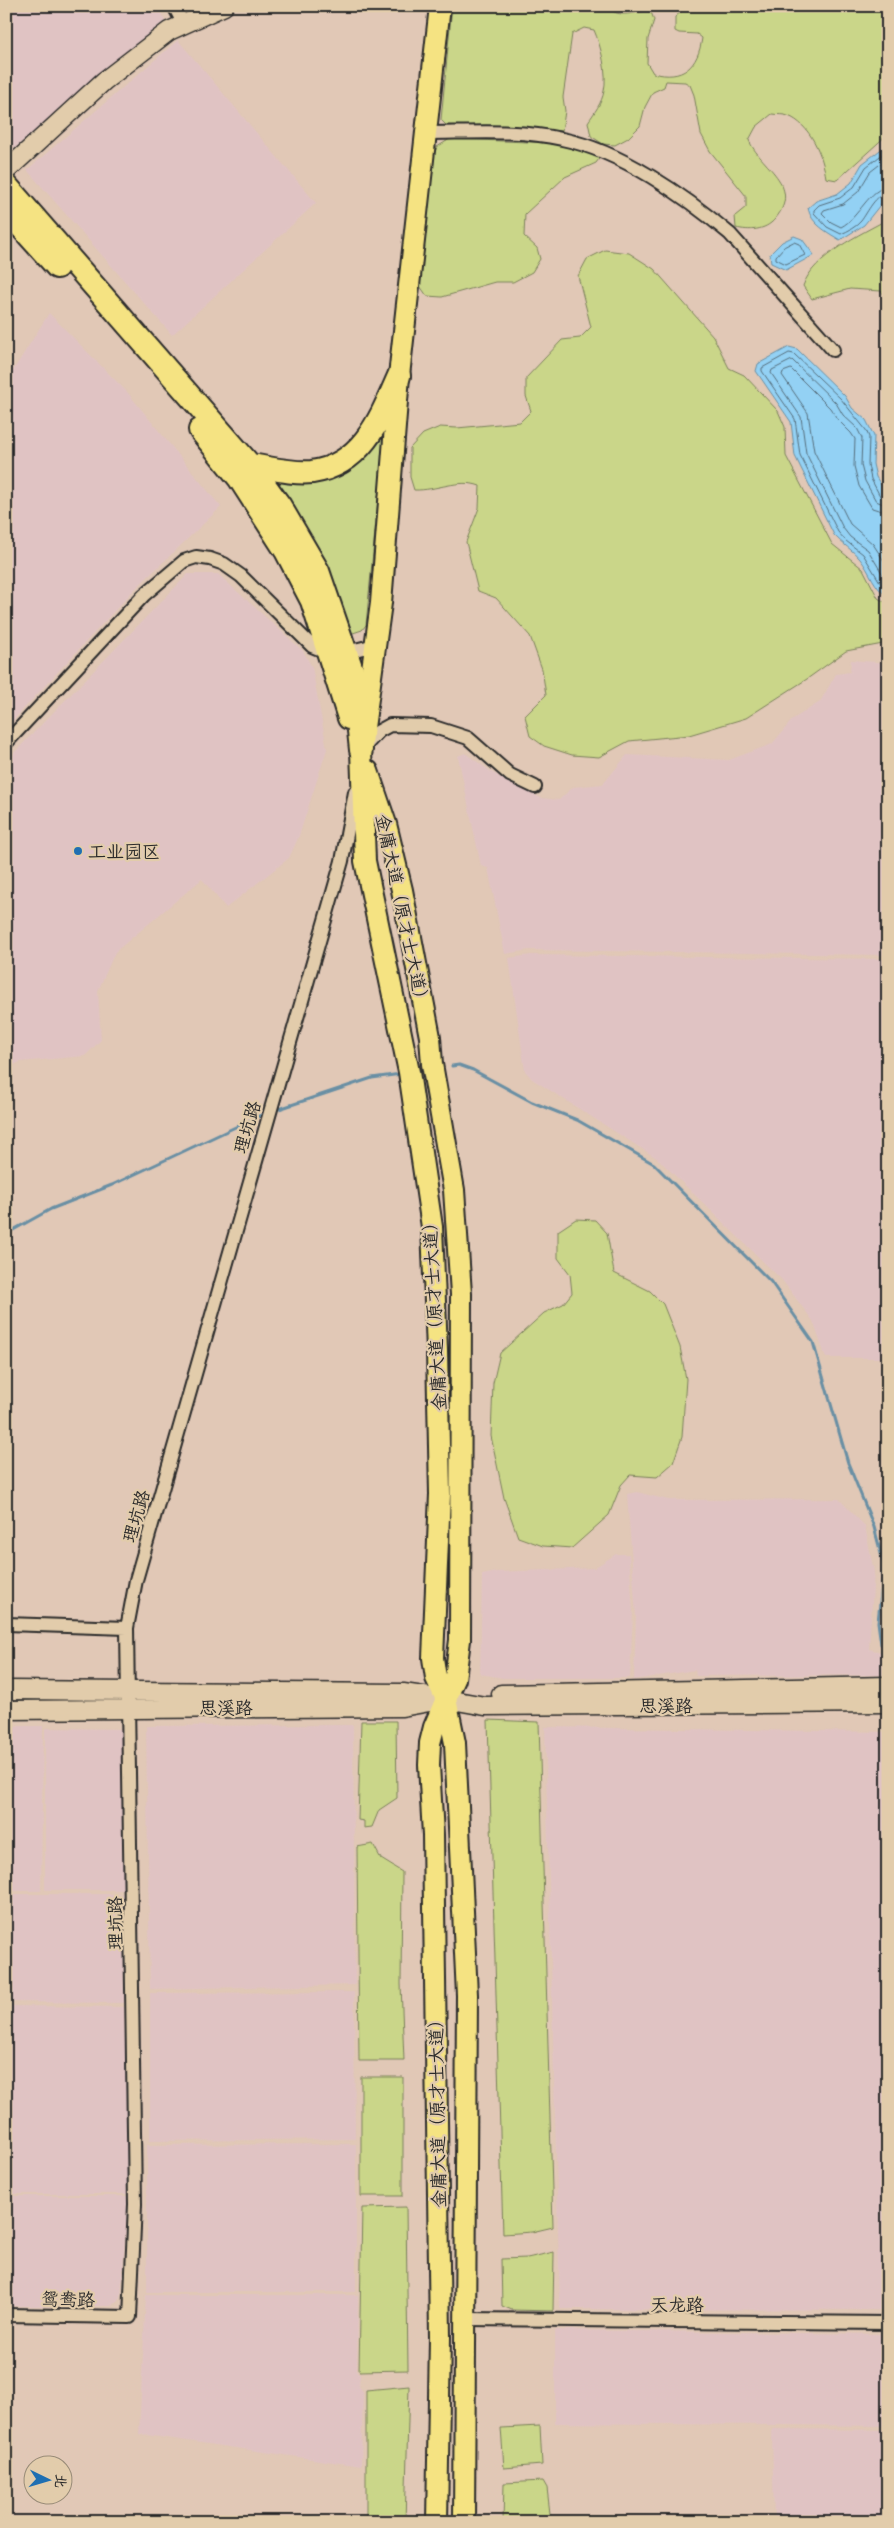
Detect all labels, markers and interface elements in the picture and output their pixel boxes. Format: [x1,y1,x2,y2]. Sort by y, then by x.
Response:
street label: 金庸大道（原才士大道） [371,812,435,1010]
place label: 工业园区 [88,840,160,863]
marker: 工业园区 [72,845,84,857]
street label: 理坑路 [229,1098,265,1156]
street label: 金庸大道（原才士大道） [417,1213,451,1411]
street label: 理坑路 [118,1487,154,1545]
street label: 思溪路 [639,1694,693,1717]
street label: 思溪路 [199,1696,253,1719]
street label: 理坑路 [103,1896,127,1950]
street label: 金庸大道（原才士大道） [424,2010,450,2208]
street label: 鸳鸯路 [41,2287,95,2311]
street label: 天龙路 [650,2293,704,2316]
north arrow [22,2456,72,2506]
text: 北 [51,2473,71,2489]

